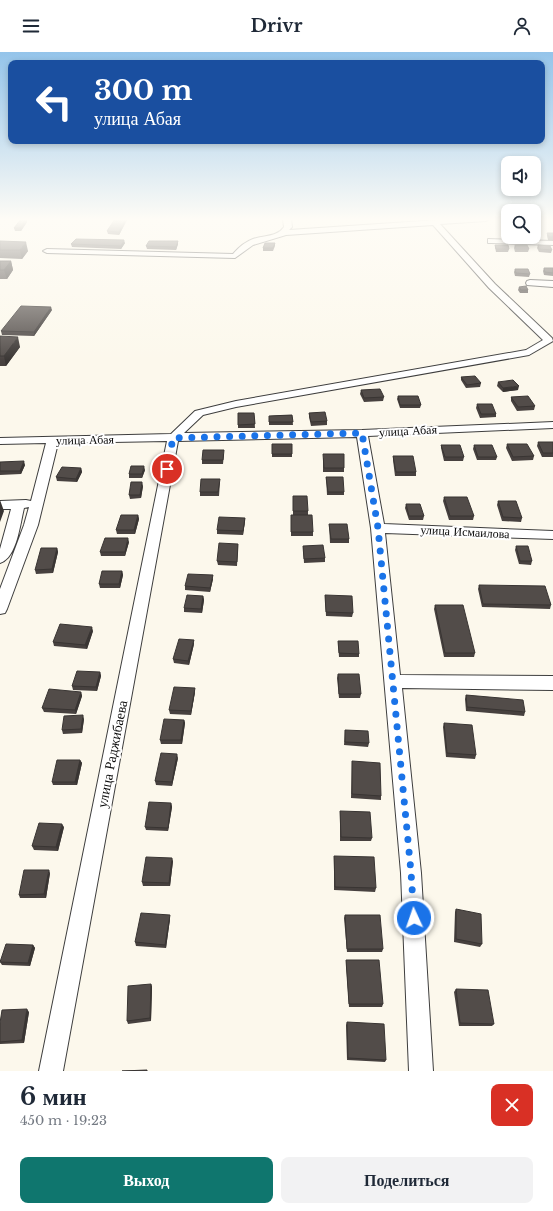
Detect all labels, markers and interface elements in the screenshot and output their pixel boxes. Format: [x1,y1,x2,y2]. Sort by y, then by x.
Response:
icon: menu [20,15,42,37]
text: Drivr [250,15,303,37]
icon: person [511,15,533,37]
text: 300 m [94,73,193,108]
icon: left [28,76,80,128]
text: улица Абая [94,108,181,130]
map controls [501,156,541,244]
button: sound [501,156,541,196]
button: search [501,204,541,244]
street label: улица Абая [379,421,438,440]
street label: улица Абая [56,431,115,448]
pin [150,452,184,486]
icon: arrive [156,458,178,480]
street label: улица Исмаилова [420,522,511,541]
street label: улица Раджибаева [93,698,131,809]
position arrow [393,897,435,939]
text: 6 мин [20,1082,87,1111]
button: close [491,1084,533,1126]
text: 450 m · 19:23 [20,1112,107,1129]
button: Выход [20,1157,273,1203]
button: Поделиться [281,1157,533,1203]

